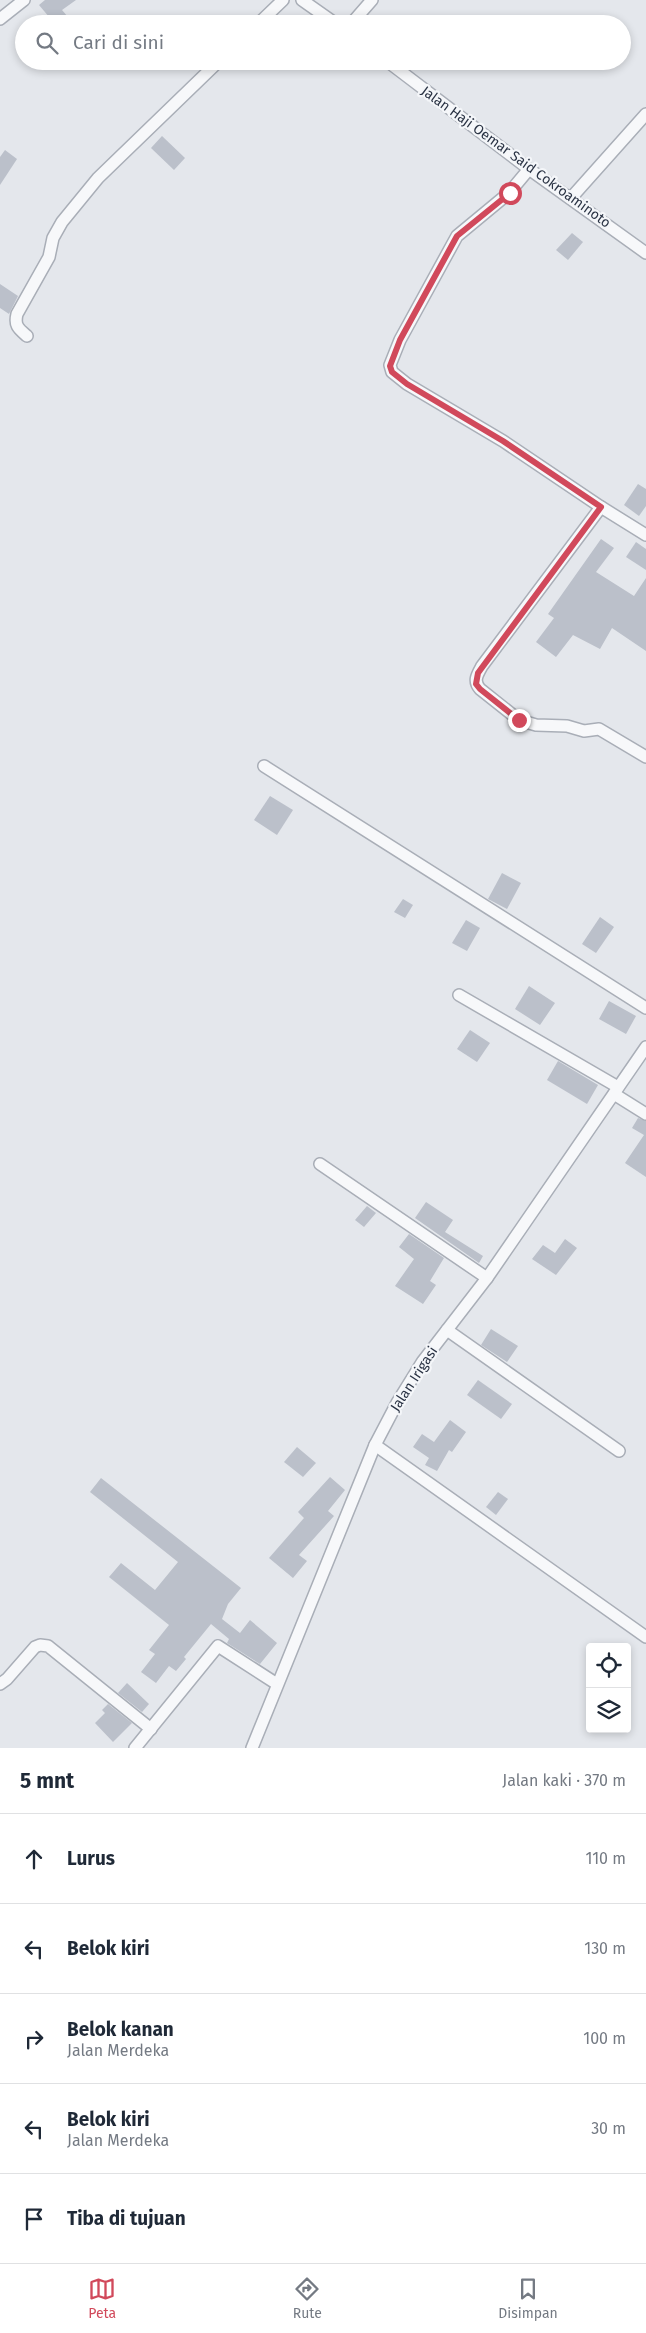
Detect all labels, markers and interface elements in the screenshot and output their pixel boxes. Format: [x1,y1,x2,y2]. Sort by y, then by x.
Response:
search box [15,15,631,70]
icon: search [33,29,61,57]
text: Cari di sini [73,31,164,54]
street label: Jalan Haji Oemar Said Cokroaminoto [418,83,614,231]
route start [499,182,522,205]
route end [508,709,531,732]
street label: Jalan Irigasi [387,1343,441,1415]
map controls [586,1643,631,1733]
button: locate [586,1643,631,1688]
button: layers [586,1688,631,1733]
text: 5 mnt [20,1768,74,1794]
text: Jalan kaki · 370 m [502,1771,626,1790]
icon: ahead [20,1845,48,1873]
text: Lurus [67,1847,115,1870]
text: 110 m [585,1849,626,1868]
icon: left [20,1935,48,1963]
text: Belok kiri [67,1937,150,1960]
text: 130 m [584,1939,626,1958]
text: Belok kanan [67,2018,174,2041]
icon: right [20,2025,48,2053]
text: 100 m [583,2029,626,2048]
text: Jalan Merdeka [67,2041,169,2060]
text: Belok kiri [67,2108,150,2131]
icon: left [20,2115,48,2143]
text: 30 m [591,2119,626,2138]
text: Jalan Merdeka [67,2131,169,2150]
icon: arrive [20,2205,48,2233]
text: Tiba di tujuan [67,2207,186,2230]
tab: Peta [88,2275,116,2322]
tab: Rute [293,2275,322,2322]
tab: Disimpan [498,2275,558,2322]

